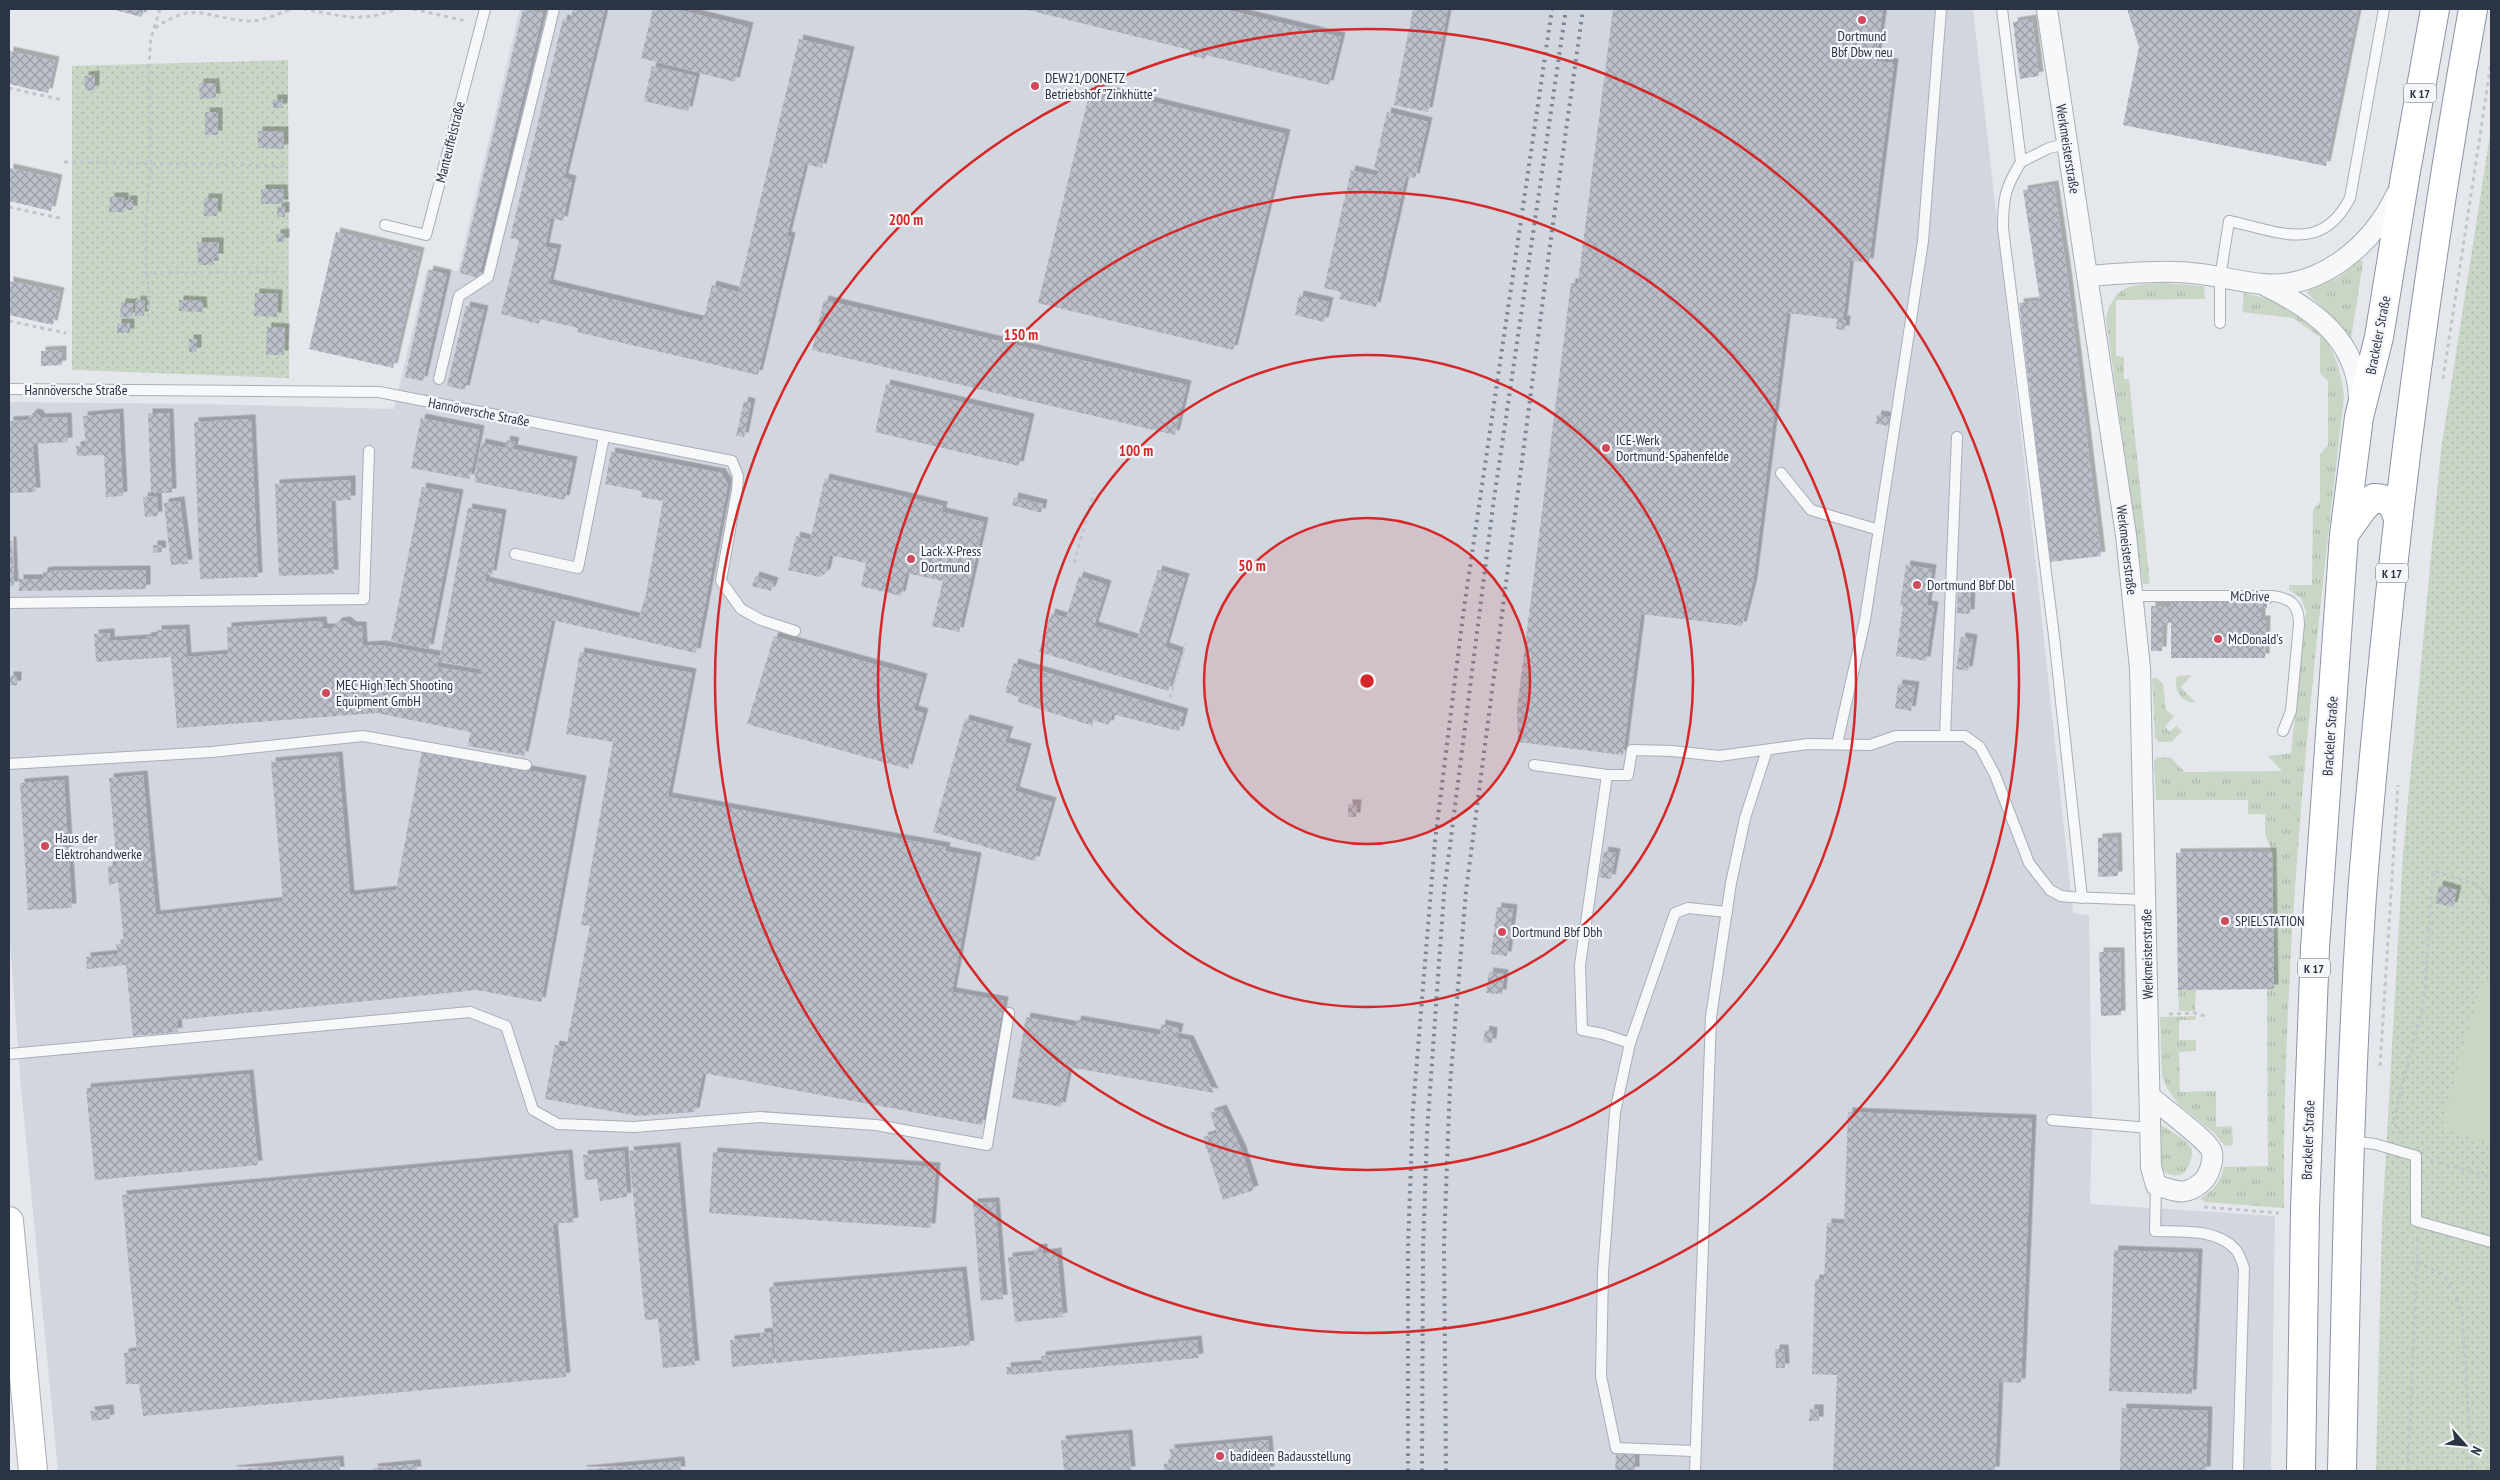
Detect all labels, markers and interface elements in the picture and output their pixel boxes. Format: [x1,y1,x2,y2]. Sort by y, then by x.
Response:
marker: Dortmund Bbf Dbw neu [1856,14,1868,26]
place label: Dortmund Bbf Dbw neu [1831,27,1893,61]
place label: DEW21/DONETZ Betriebshof "Zinkhütte" [1045,69,1157,103]
marker: DEW21/DONETZ Betriebshof "Zinkhütte" [1029,80,1041,92]
road number: K 17 [2404,84,2436,102]
street label: Manteuffelstraße [431,99,469,184]
street label: Werkmeisterstraße [2052,103,2084,195]
text: 200 m [889,210,923,229]
street label: Brackeler Straße [2362,294,2394,376]
text: 150 m [1004,325,1038,344]
street label: Hannöversche Straße [25,381,128,399]
street label: Hannöversche Straße [427,393,531,431]
place label: ICE-Werk Dortmund-Spähenfelde [1616,431,1729,465]
text: 100 m [1119,441,1153,460]
marker: ICE-Werk Dortmund-Spähenfelde [1600,442,1612,454]
street label: Werkmeisterstraße [2113,504,2141,596]
place label: Lack-X-Press Dortmund [921,542,981,576]
marker: Lack-X-Press Dortmund [905,553,917,565]
text: 50 m [1238,556,1266,575]
road number: K 17 [2376,564,2408,582]
place label: Dortmund Bbf Dbl [1927,576,2015,594]
marker: Dortmund Bbf Dbl [1911,579,1923,591]
street label: McDrive [2230,587,2270,605]
place label: McDonald's [2228,630,2283,648]
marker: McDonald's [2212,633,2224,645]
centre of rings [1358,672,1376,690]
place label: MEC High Tech Shooting Equipment GmbH [336,676,453,710]
marker: MEC High Tech Shooting Equipment GmbH [320,687,332,699]
street label: Brackeler Straße [2318,695,2342,776]
place label: Haus der Elektrohandwerke [55,829,142,863]
marker: Haus der Elektrohandwerke [39,840,51,852]
street label: Werkmeisterstraße [2137,908,2157,999]
place label: SPIELSTATION [2235,912,2304,930]
marker: SPIELSTATION [2219,915,2231,927]
place label: Dortmund Bbf Dbh [1512,923,1602,941]
marker: Dortmund Bbf Dbh [1496,926,1508,938]
road number: K 17 [2298,958,2330,978]
street label: Brackeler Straße [2298,1100,2318,1180]
north arrow [2440,1420,2490,1470]
text: N [2467,1443,2486,1458]
place label: badideen Badausstellung [1230,1447,1351,1465]
marker: badideen Badausstellung [1214,1450,1226,1462]

